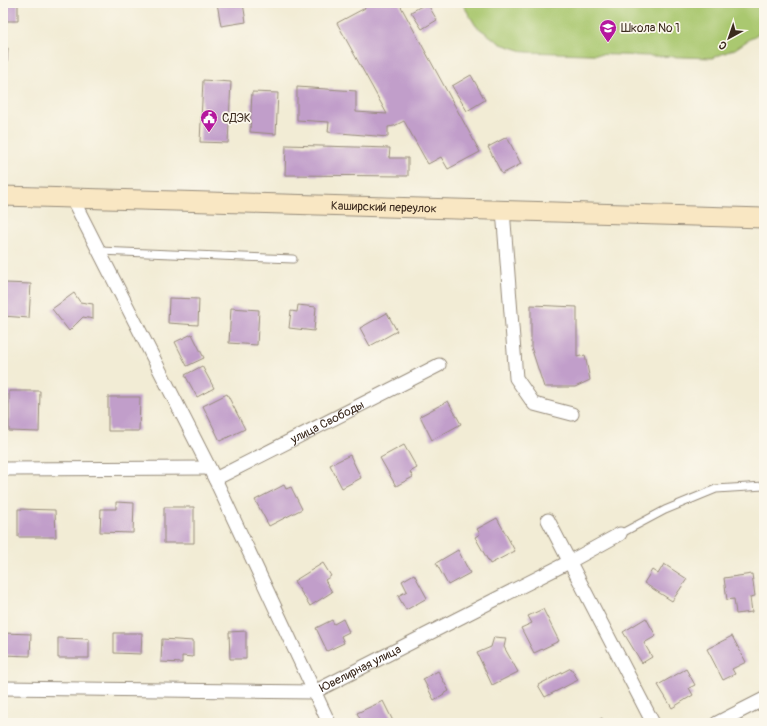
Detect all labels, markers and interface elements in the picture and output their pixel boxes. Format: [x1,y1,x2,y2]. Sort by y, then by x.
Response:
school or university icon: Школа № 1 [598,18,618,43]
north arrow [709,18,749,58]
place label: Школа № 1 [621,21,680,36]
text: С [716,38,730,52]
public building icon: СДЭК [199,108,219,133]
place label: СДЭК [222,111,251,126]
street label: Каширский переулок [331,198,437,216]
street label: улица Свободы [287,397,367,447]
street label: Ювелирная улица [317,641,404,695]

